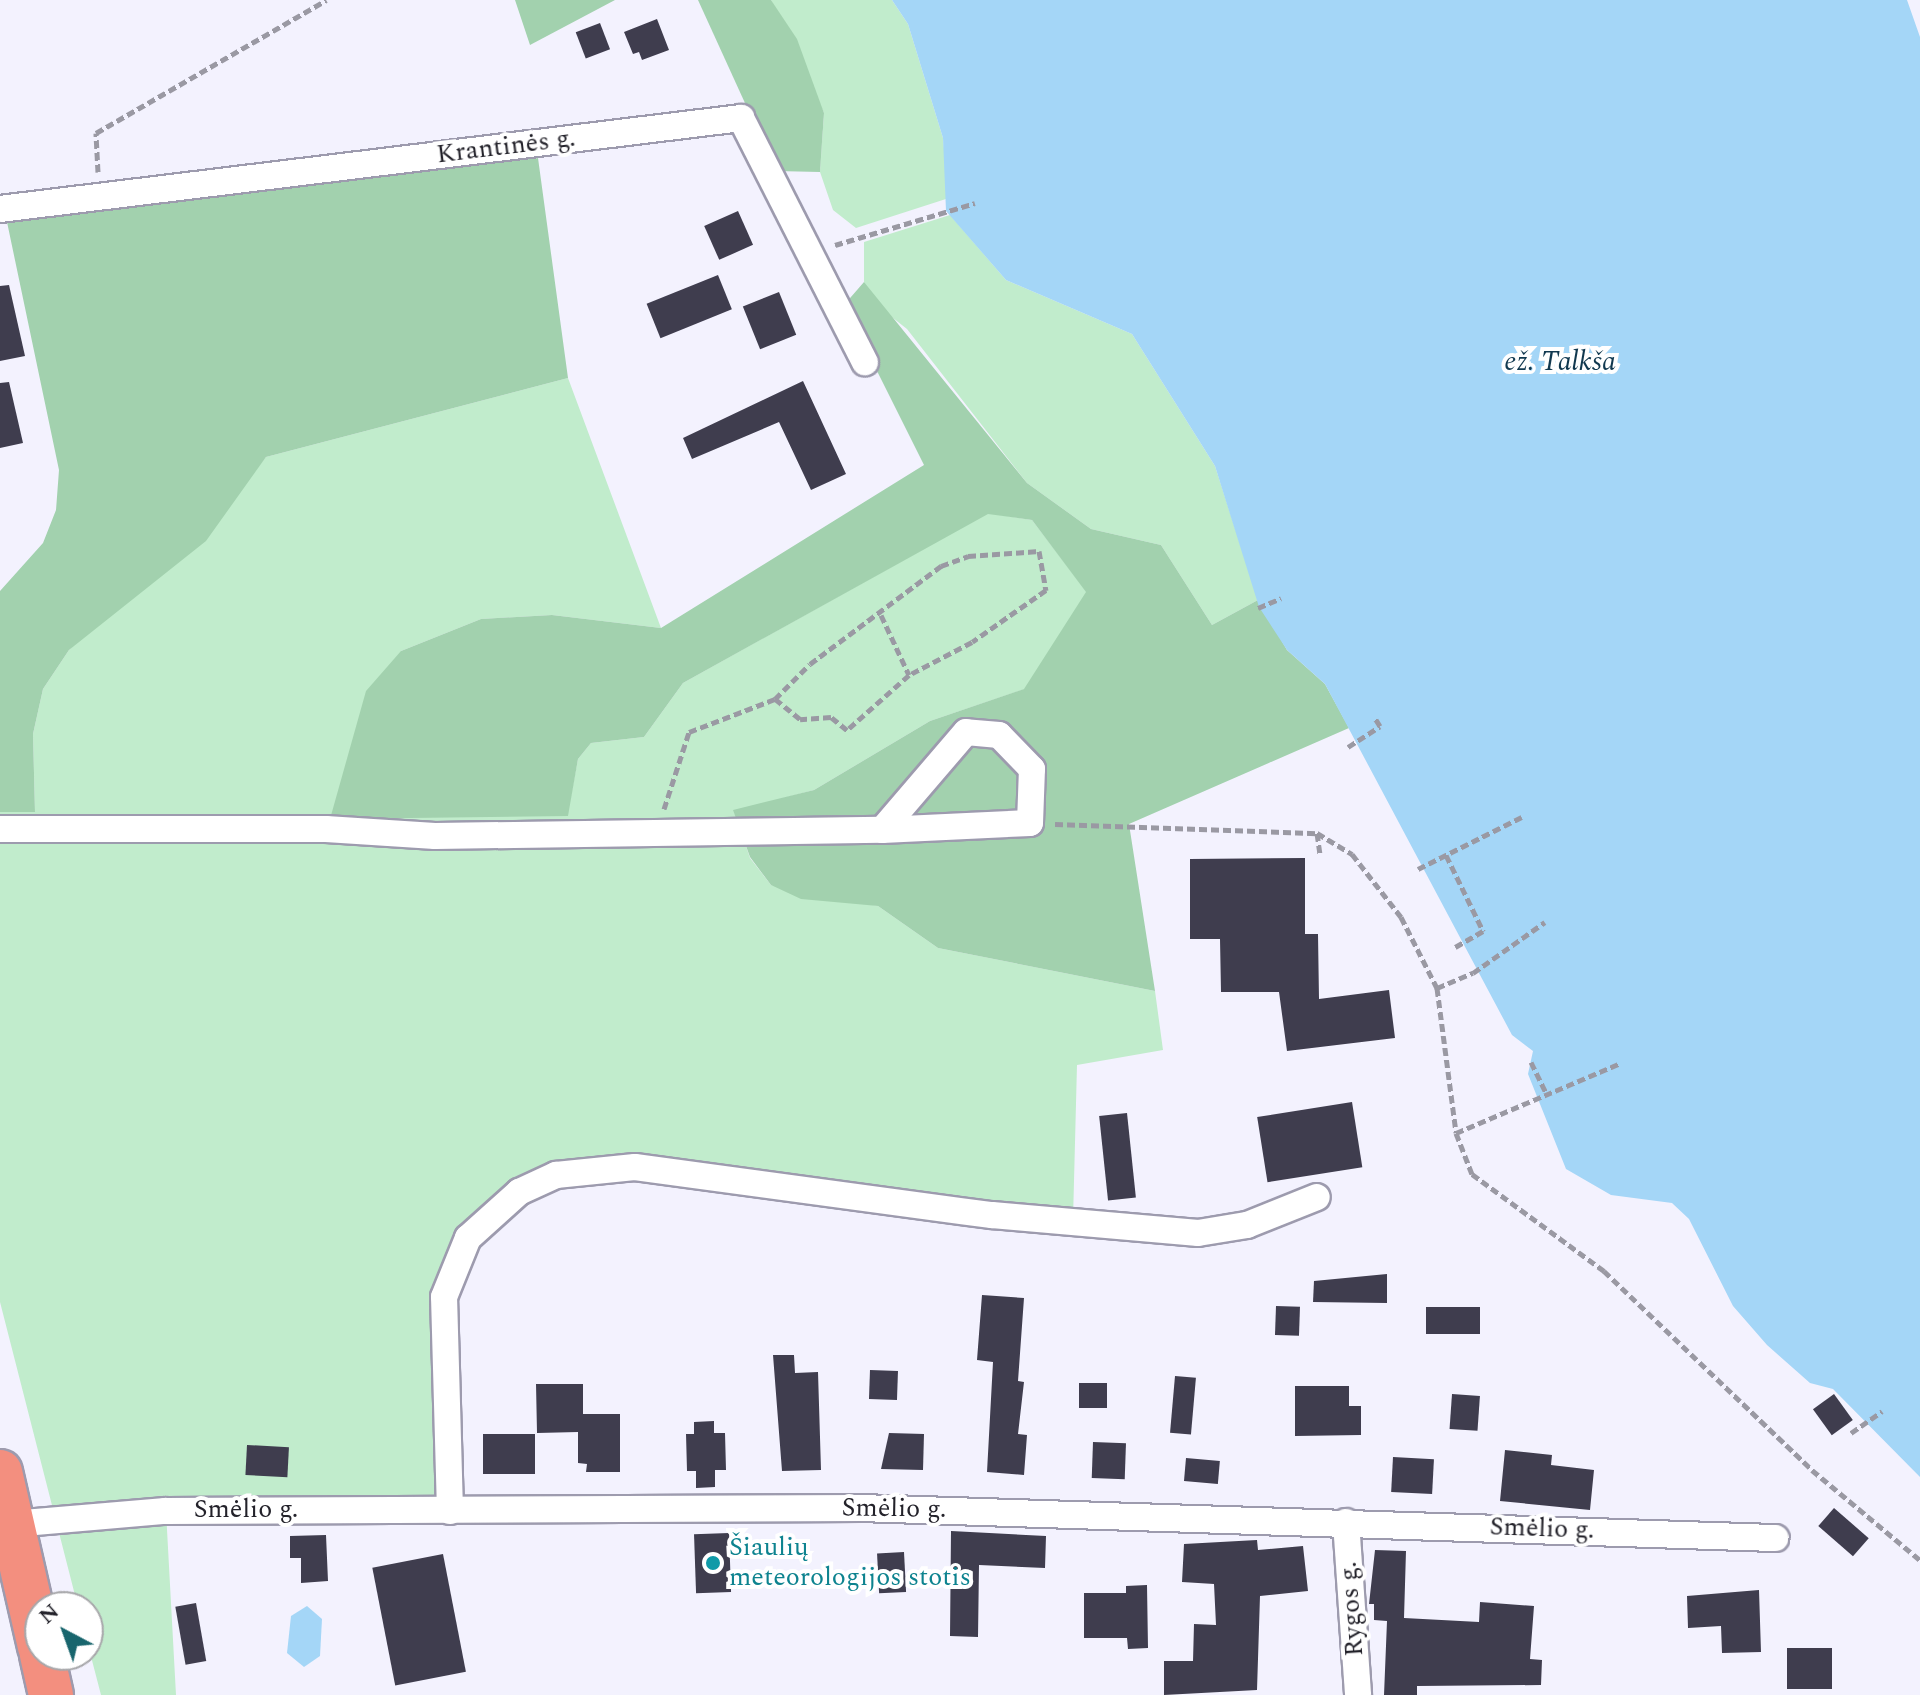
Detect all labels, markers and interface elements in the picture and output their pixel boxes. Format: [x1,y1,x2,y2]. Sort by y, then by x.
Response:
street label: Krantinės g. [435,123,577,171]
water label: ež. Talkša [1504,345,1616,379]
street label: Smėlio g. [841,1492,947,1526]
street label: Smėlio g. [194,1494,298,1526]
street label: Smėlio g. [1489,1512,1595,1546]
place label: Šiaulių meteorologijos stotis [729,1532,971,1594]
marker: Šiaulių meteorologijos stotis [704,1554,722,1572]
street label: Rygos g. [1333,1561,1371,1657]
north arrow [24,1591,104,1671]
text: N [32,1596,67,1632]

